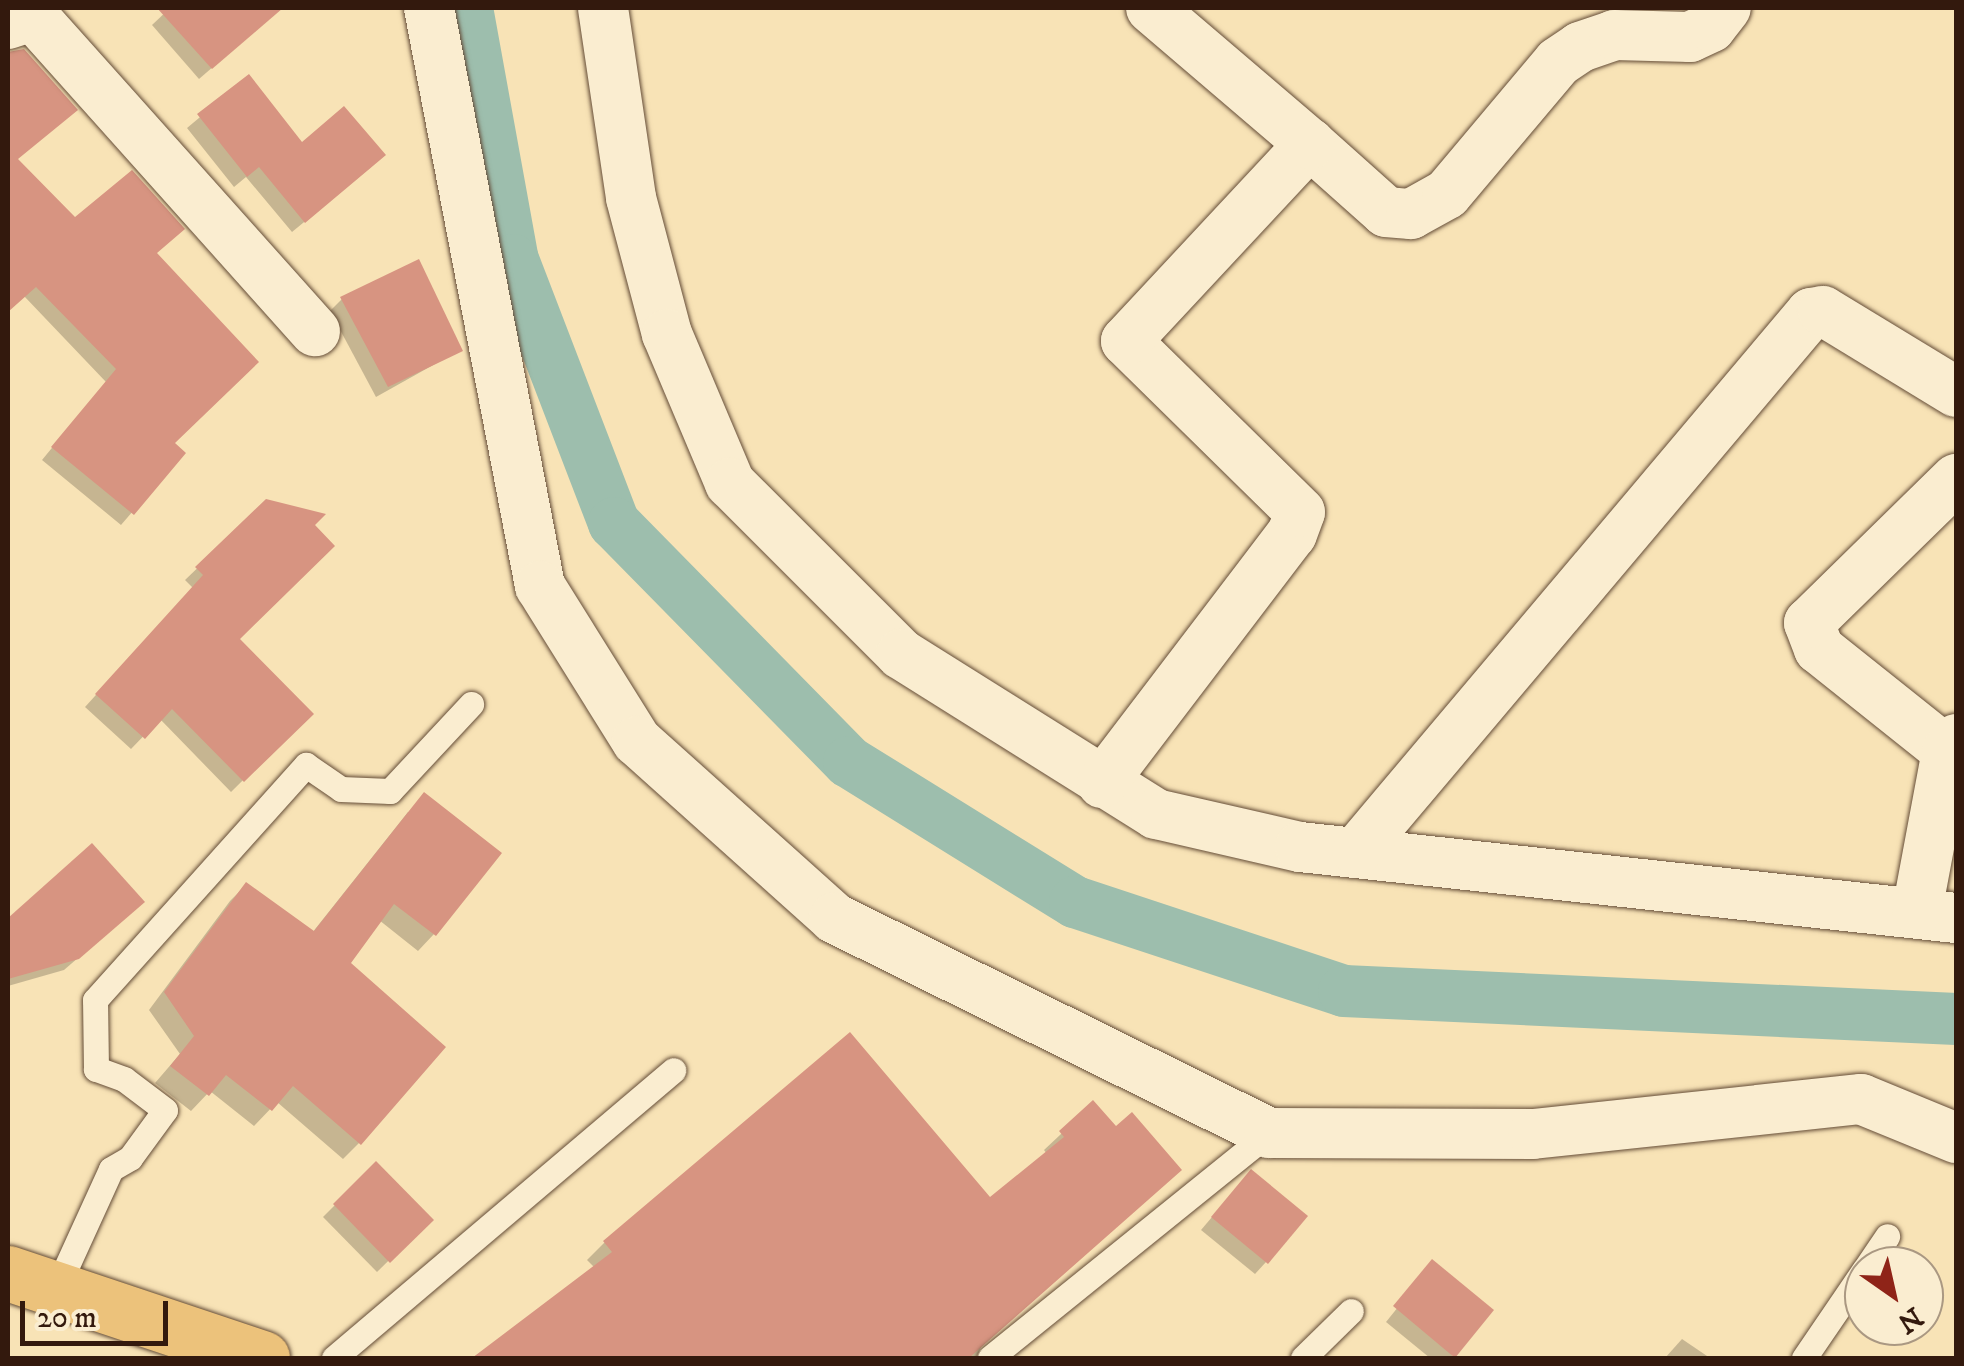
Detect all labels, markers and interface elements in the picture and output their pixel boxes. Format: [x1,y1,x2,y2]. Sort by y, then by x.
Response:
north arrow [1844,1246,1944,1346]
scale bar [25,1281,172,1343]
text: N [1891,1299,1929,1341]
text: 20 m [37,1300,97,1337]

